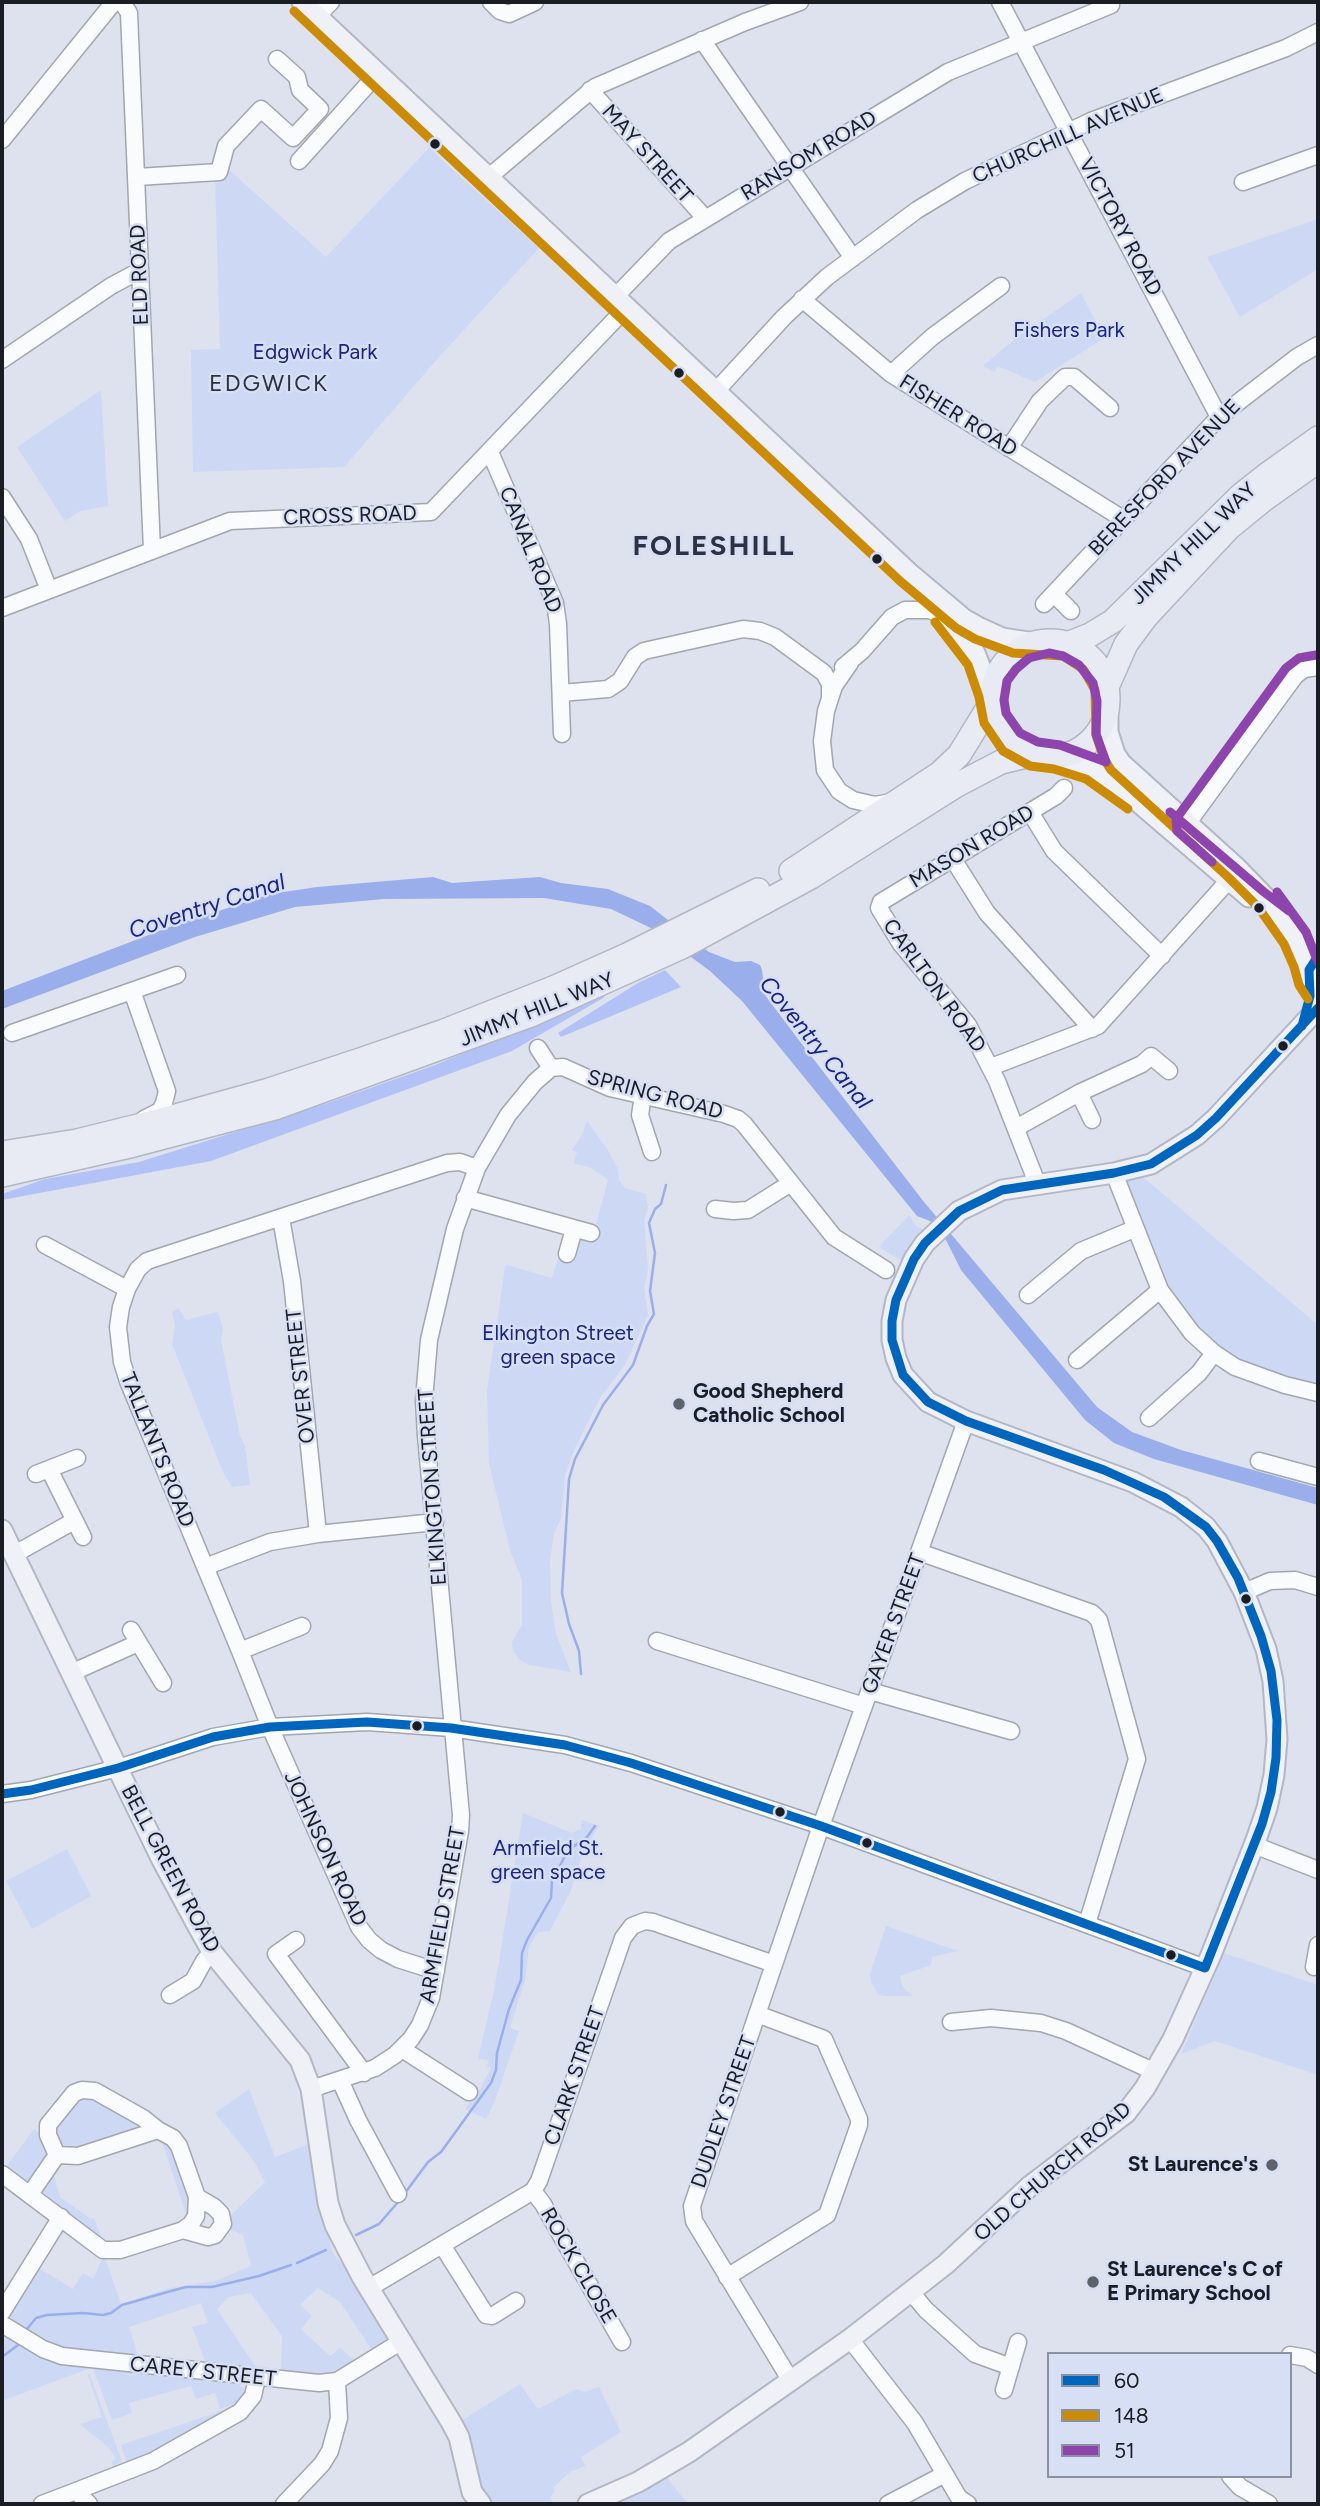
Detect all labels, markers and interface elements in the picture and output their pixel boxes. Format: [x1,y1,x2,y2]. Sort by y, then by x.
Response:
street label: CHURCHILL AVENUE [969,83,1167,189]
street label: MAY STREET [596,100,698,208]
street label: RANSOM ROAD [737,106,881,206]
unlabelled marker [428,137,442,151]
street label: VICTORY ROAD [1073,154,1167,300]
street label: ELD ROAD [126,224,154,326]
park label: Fishers Park [1013,318,1125,344]
park label: Edgwick Park [252,340,378,366]
unlabelled marker [672,366,686,380]
district label: EDGWICK [210,370,328,398]
street label: FISHER ROAD [894,370,1022,462]
street label: BERESFORD AVENUE [1084,394,1246,562]
street label: JIMMY HILL WAY [1126,478,1262,610]
street label: CANAL ROAD [493,483,567,617]
street label: CROSS ROAD [283,501,417,531]
district label: FOLESHILL [634,530,794,564]
unlabelled marker [870,552,884,566]
street label: MASON ROAD [905,800,1039,894]
water label: Coventry Canal [125,869,289,945]
unlabelled marker [1252,901,1266,915]
street label: CARLTON ROAD [877,914,991,1058]
street label: JIMMY HILL WAY [456,967,618,1053]
water label: Coventry Canal [753,971,877,1115]
unlabelled marker [1276,1039,1290,1053]
street label: SPRING ROAD [584,1065,726,1125]
street label: OVER STREET [281,1307,321,1445]
park label: Elkington Street green space [482,1321,634,1371]
street label: TALLANTS ROAD [115,1369,199,1531]
place label: Good Shepherd Catholic School [693,1379,845,1429]
street label: ELKINGTON STREET [414,1388,452,1586]
marker: Good Shepherd Catholic School [671,1396,687,1412]
street label: GAYER STREET [857,1550,931,1698]
unlabelled marker [1239,1592,1253,1606]
unlabelled marker [410,1719,424,1733]
street label: JOHNSON ROAD [278,1768,372,1930]
street label: BELL GREEN ROAD [115,1781,225,1957]
unlabelled marker [773,1805,787,1819]
street label: ARMFIELD STREET [415,1825,471,2005]
park label: Armfield St. green space [491,1836,605,1886]
unlabelled marker [860,1836,874,1850]
unlabelled marker [1164,1948,1178,1962]
street label: CLARK STREET [539,2003,611,2149]
street label: DUDLEY STREET [686,2033,762,2191]
street label: OLD CHURCH ROAD [969,2097,1137,2247]
place label: St Laurence's [1128,2152,1258,2178]
marker: St Laurence's [1264,2157,1280,2173]
street label: ROCK CLOSE [535,2203,621,2329]
place label: St Laurence's C of E Primary School [1107,2257,1283,2307]
marker: St Laurence's C of E Primary School [1085,2274,1101,2290]
street label: CAREY STREET [129,2352,277,2392]
legend [1047,2352,1292,2478]
text: 60 [1114,2368,1139,2393]
text: 148 [1114,2403,1149,2428]
text: 51 [1114,2438,1135,2463]

